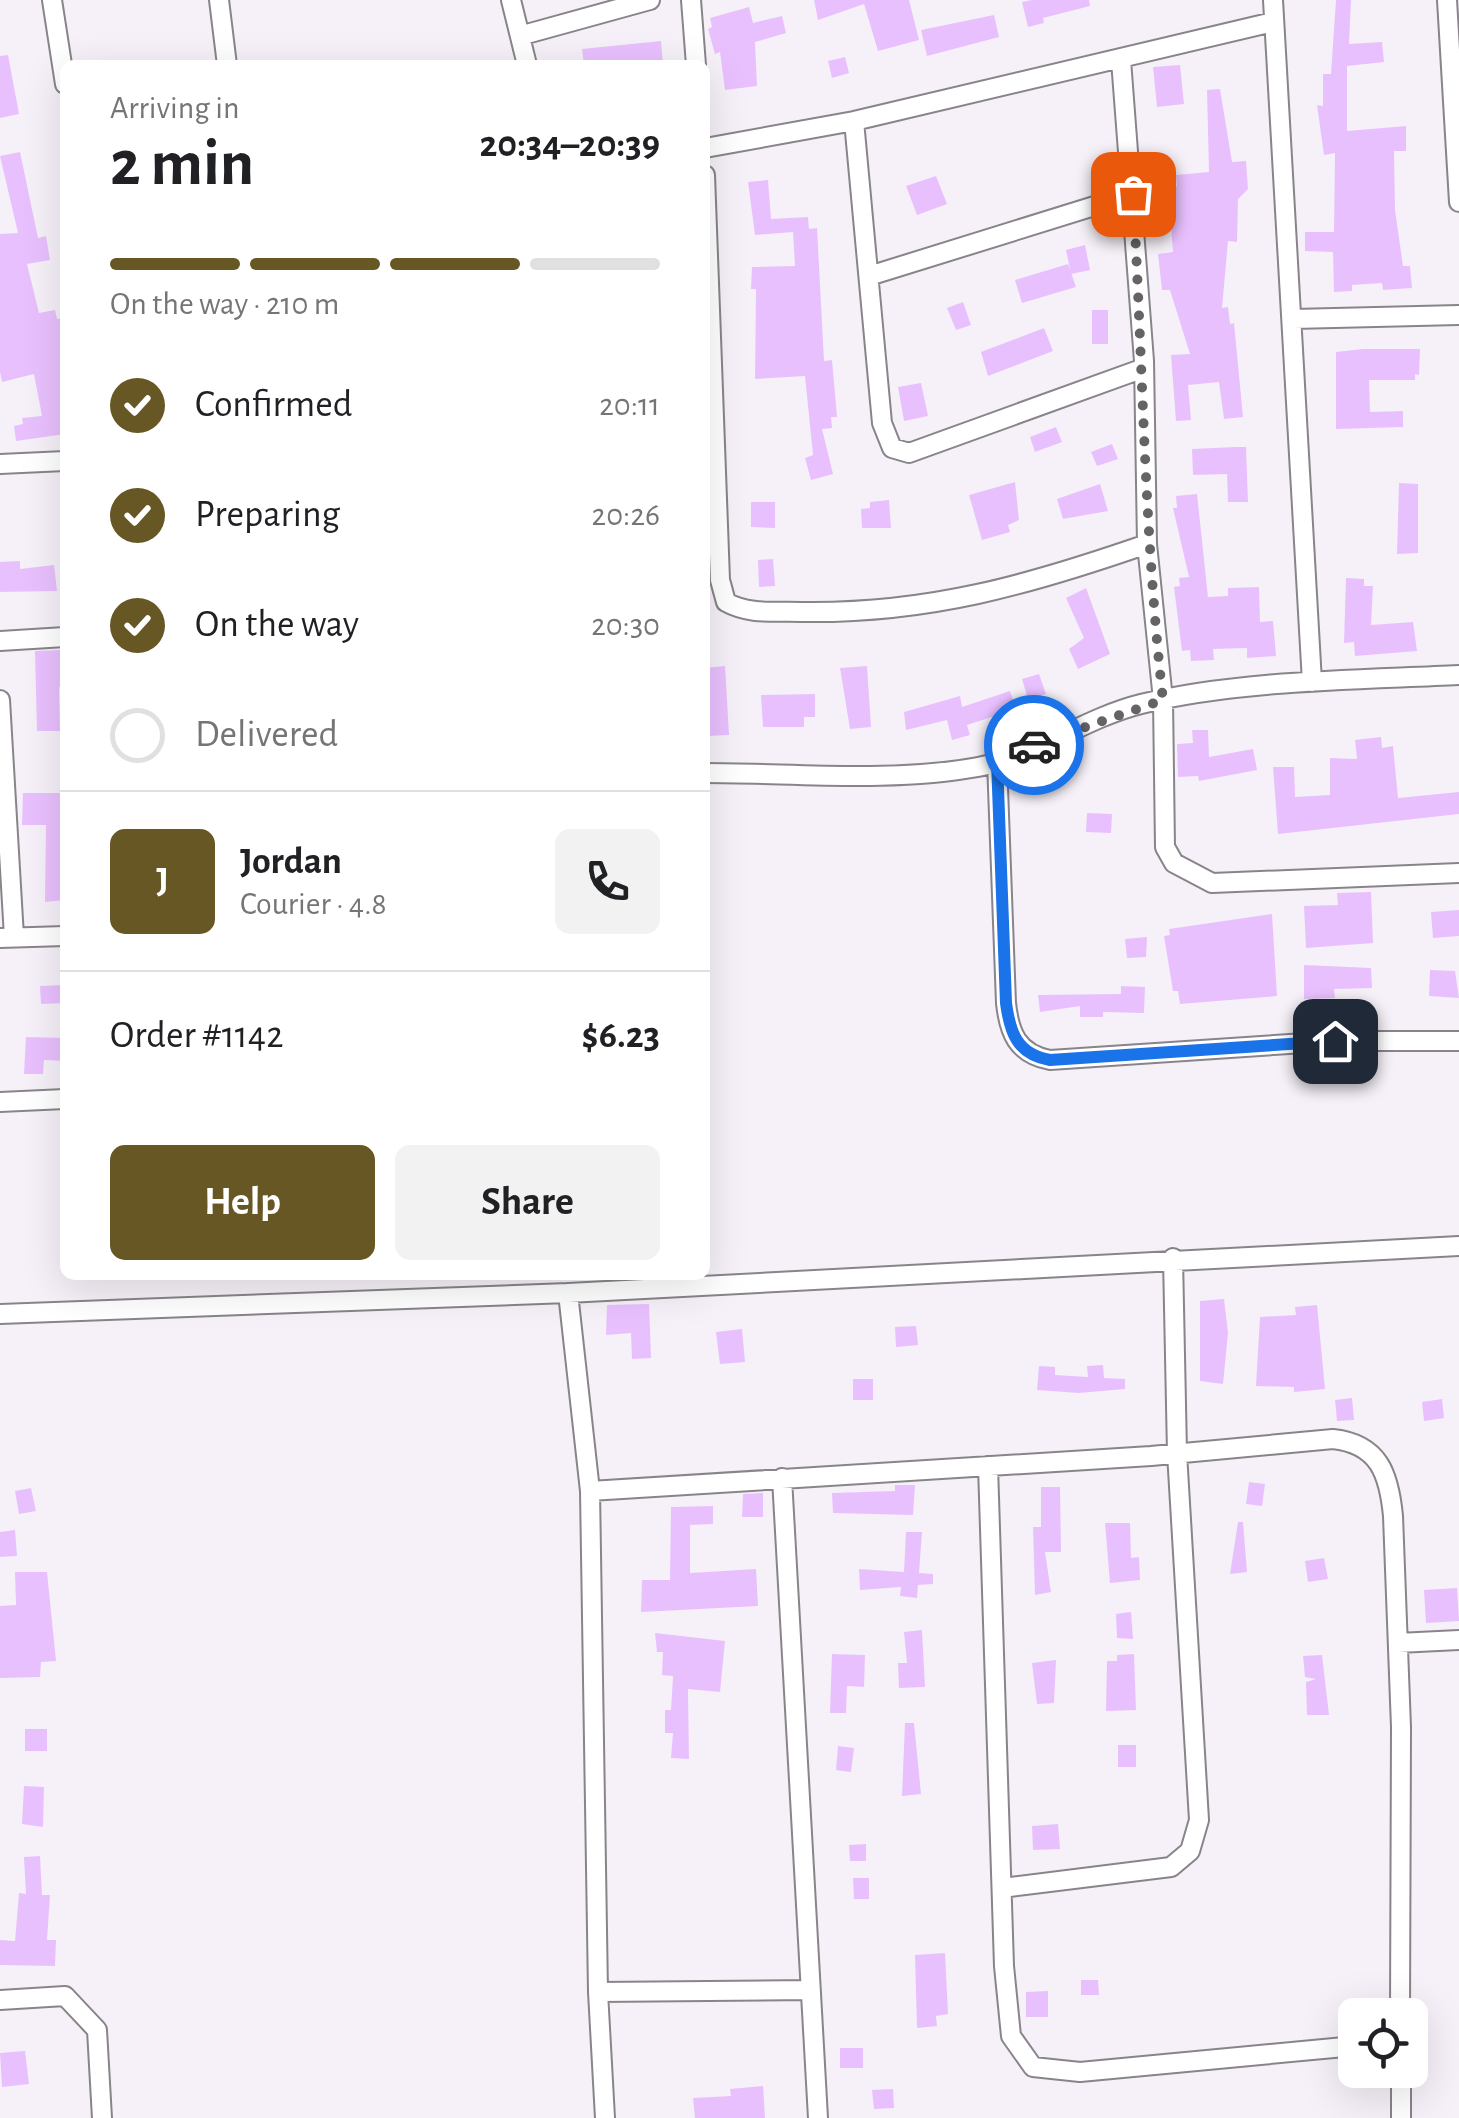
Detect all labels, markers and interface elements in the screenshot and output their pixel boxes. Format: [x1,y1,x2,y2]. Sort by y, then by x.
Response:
text: Arriving in [110,92,239,124]
text: 20:34–20:39 [479,126,660,164]
text: 2 min [110,132,254,197]
pin [1091,152,1176,237]
icon: bag [1106,167,1161,222]
text: On the way · 210 m [110,288,339,320]
icon: check [110,378,165,433]
text: Confirmed [195,386,352,424]
text: 20:11 [599,389,660,421]
icon: check [110,488,165,543]
text: Preparing [195,496,340,534]
text: 20:26 [592,499,660,531]
icon: check [110,598,165,653]
text: On the way [195,606,359,644]
text: 20:30 [591,609,660,641]
courier [984,695,1084,795]
text: Delivered [195,716,338,754]
icon: car [1007,718,1062,773]
button: phone [555,829,660,934]
text: Jordan [240,843,342,881]
text: J [156,862,169,900]
text: Courier · 4.8 [240,888,387,920]
pin [1293,999,1378,1084]
icon: home [1308,1014,1363,1069]
text: Order #1142 [110,1017,283,1055]
text: $6.23 [582,1017,660,1055]
button: Help [110,1145,375,1260]
button: Share [395,1145,660,1260]
map controls [1338,1998,1428,2088]
button: locate [1338,1998,1428,2088]

